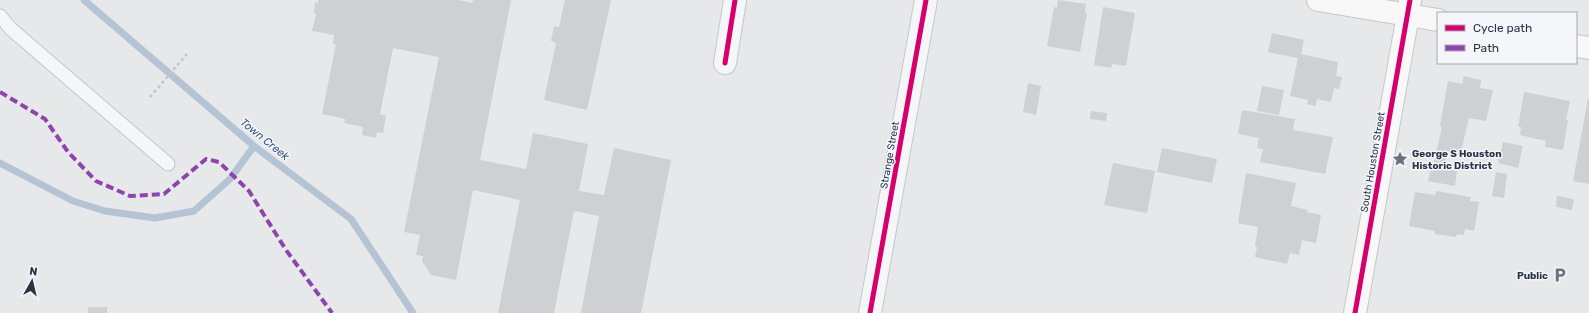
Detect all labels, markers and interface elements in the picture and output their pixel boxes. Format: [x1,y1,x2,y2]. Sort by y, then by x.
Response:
legend [1437,12,1577,64]
text: Cycle path [1473,21,1532,35]
text: Path [1473,41,1499,55]
street label: South Houston Street [1358,111,1388,213]
water label: Town Creek [238,116,292,163]
street label: Strange Street [878,120,902,190]
place label: George S Houston Historic District [1412,148,1502,172]
place icon: George S Houston Historic District [1391,150,1409,168]
north arrow [12,261,52,301]
text: N [28,265,38,279]
parking icon: Public [1551,266,1569,284]
place label: Public [1517,270,1548,282]

